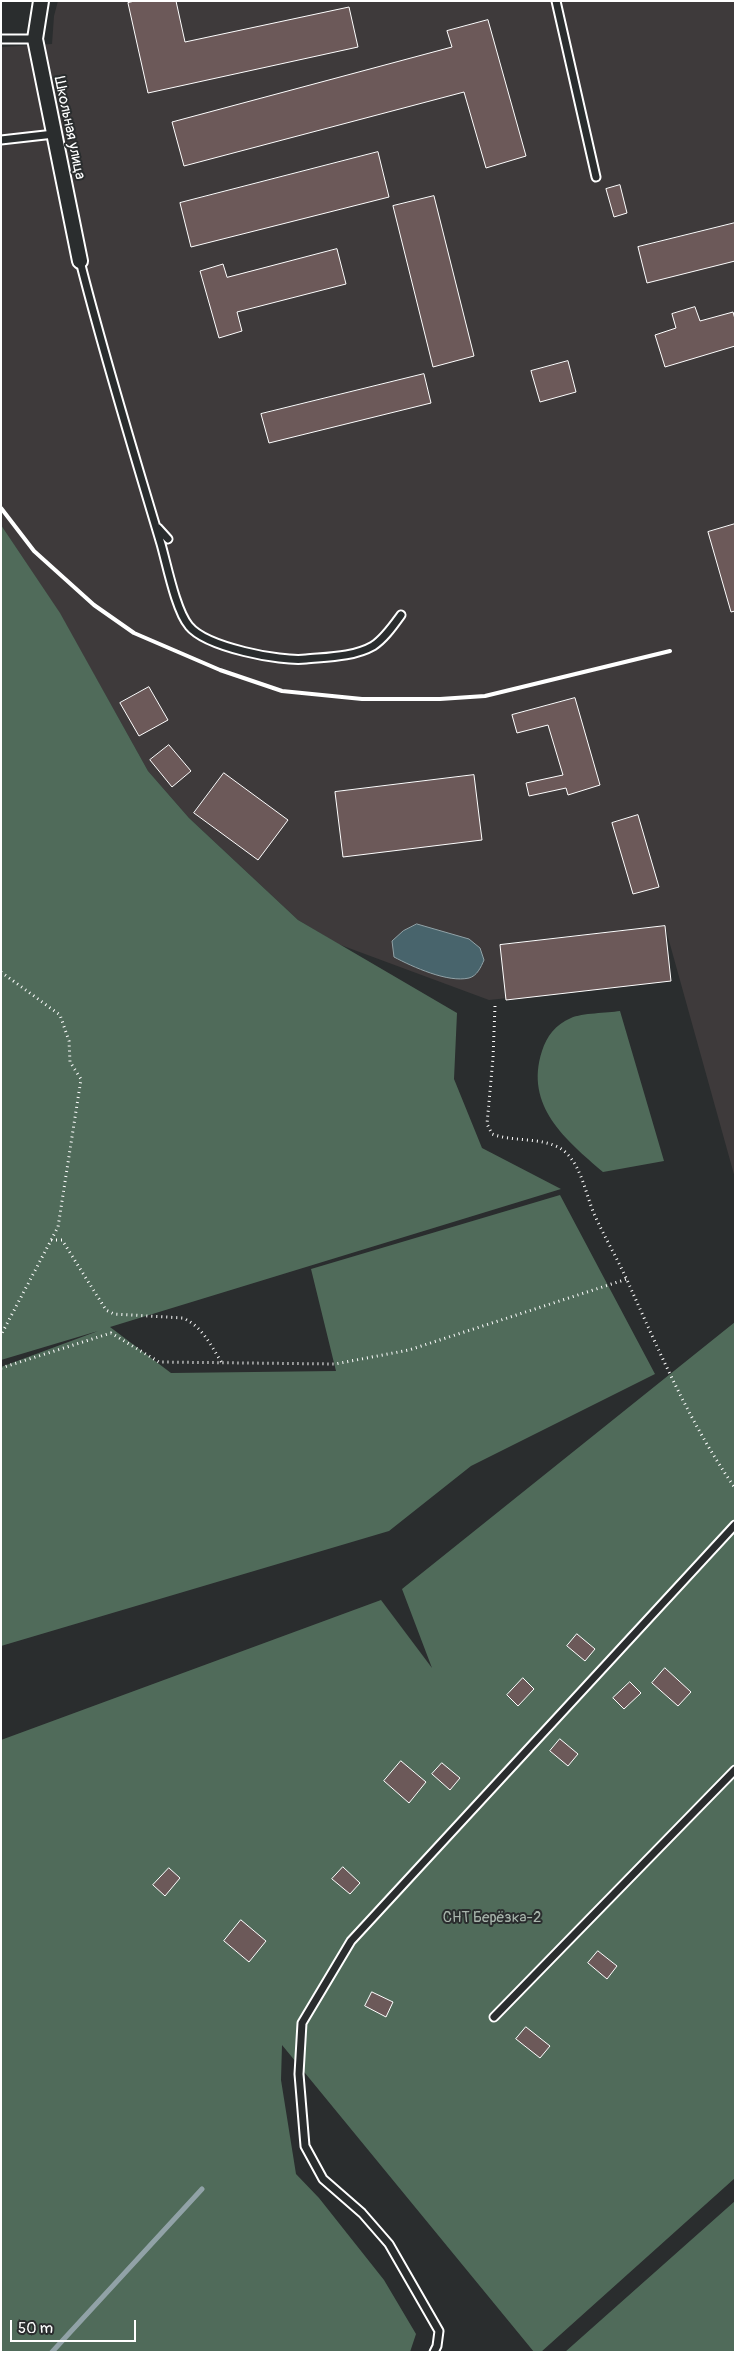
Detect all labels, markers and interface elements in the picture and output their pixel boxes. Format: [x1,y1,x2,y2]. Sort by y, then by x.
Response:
street label: Школьная улица [49,75,89,181]
park label: СНТ Берёзка-2 [443,1909,541,1927]
scale bar [12,2310,139,2342]
text: 50 m [18,2319,53,2338]

